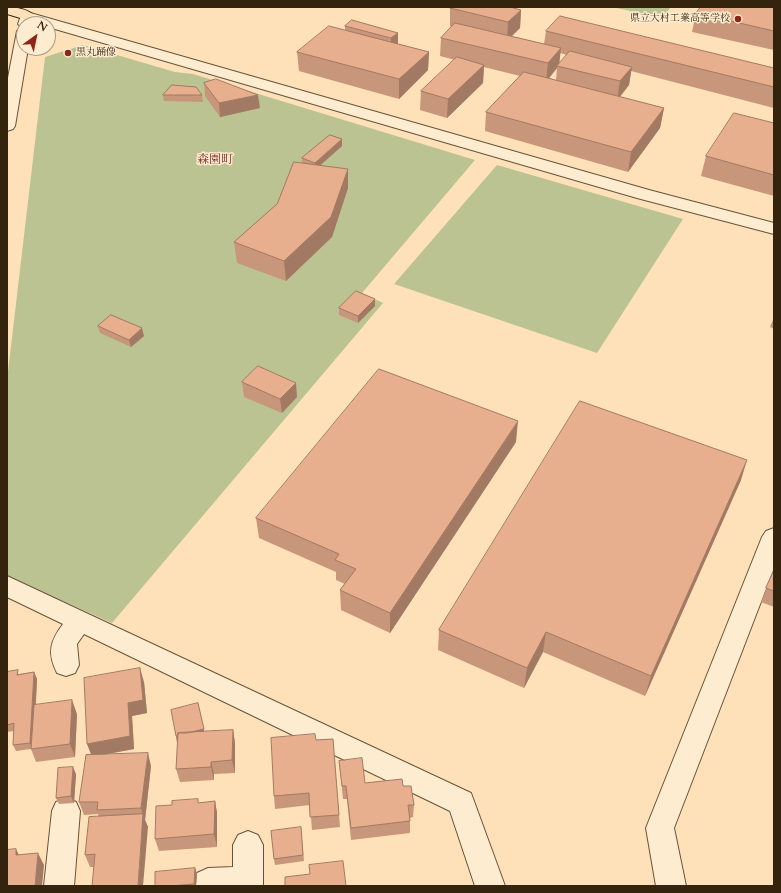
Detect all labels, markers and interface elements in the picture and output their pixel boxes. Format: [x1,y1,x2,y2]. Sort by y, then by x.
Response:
place label: 県立大村工業高等学校 [630,13,730,25]
marker: 県立大村工業高等学校 [733,14,743,24]
north arrow [16,16,56,56]
text: N [34,17,50,35]
place label: 黒丸踊像 [76,47,116,59]
marker: 黒丸踊像 [63,48,73,58]
district label: 森園町 [197,153,233,167]

